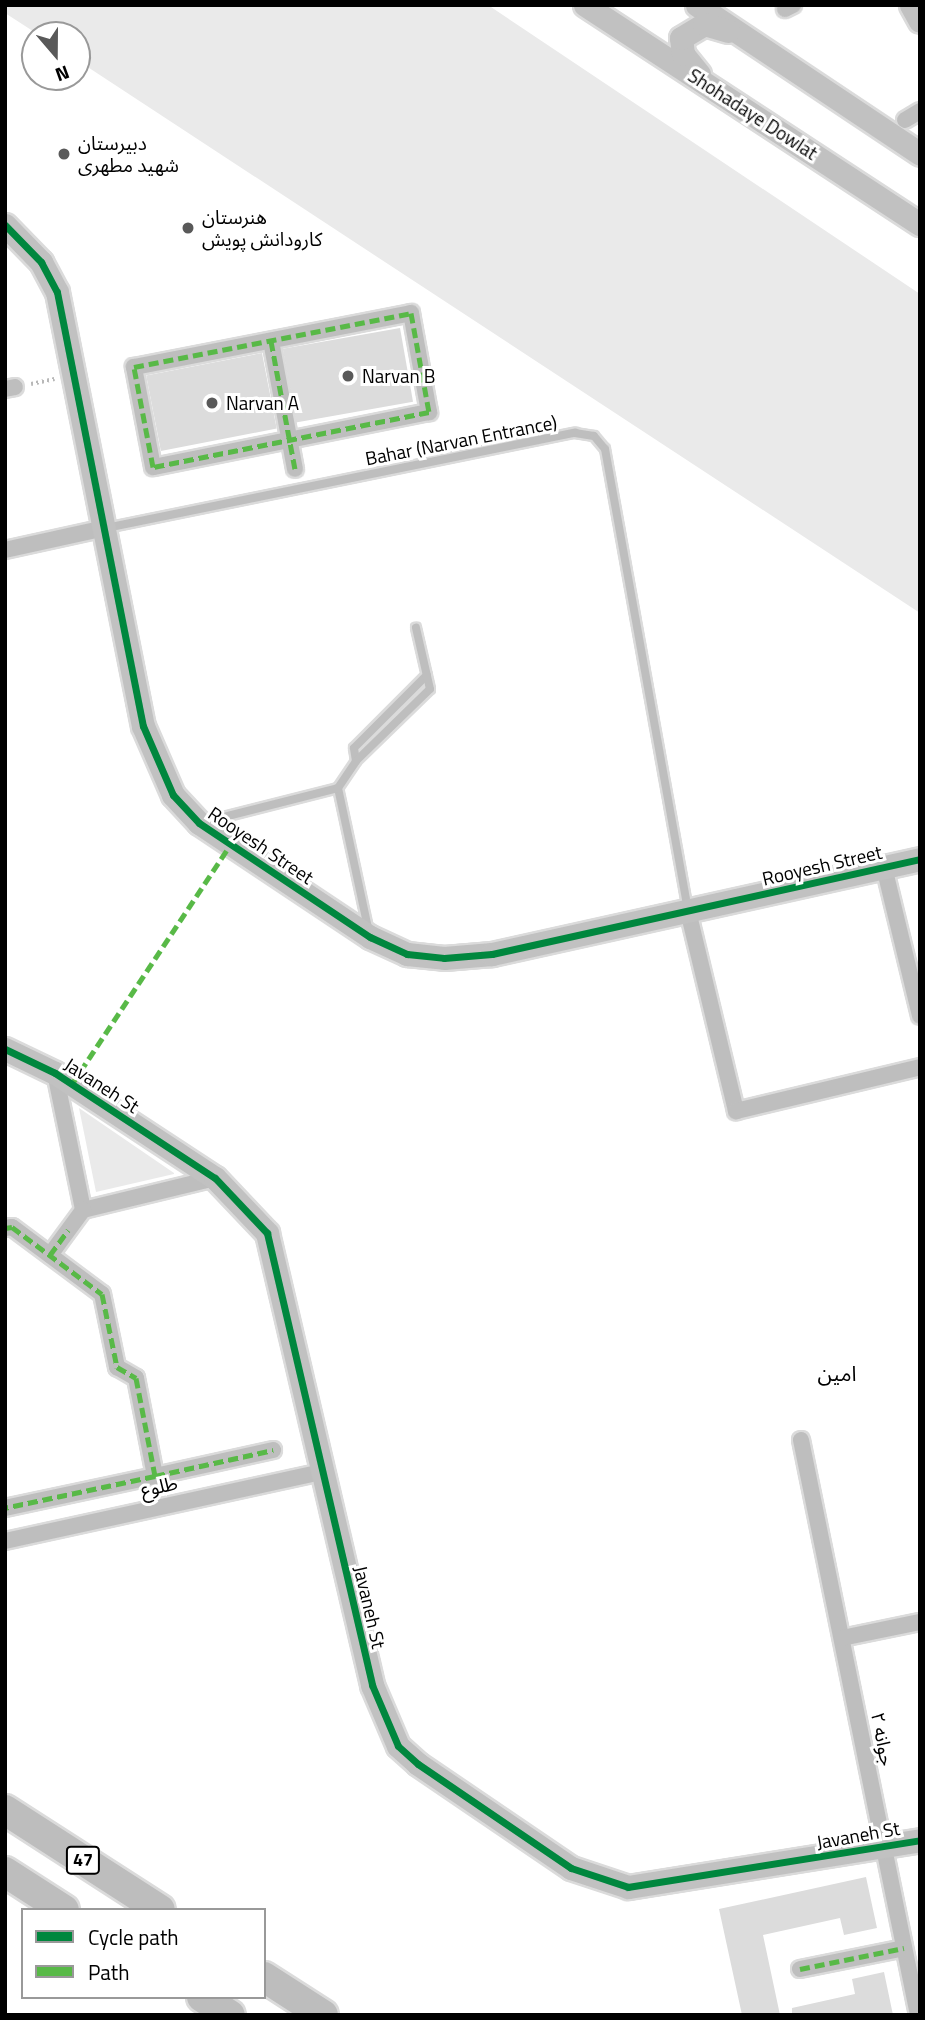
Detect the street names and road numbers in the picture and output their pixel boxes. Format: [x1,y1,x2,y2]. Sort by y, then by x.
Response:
street label: Shohadaye Dowlat [684,64,822,164]
street label: Bahar (Narvan Entrance) [363,410,559,470]
street label: Rooyesh Street [204,801,318,889]
street label: Rooyesh Street [760,840,884,890]
street label: Javaneh St [60,1052,144,1118]
street label: طلوع [138,1471,180,1501]
street label: Javaneh St [349,1563,391,1651]
street label: جوانه ۲ [867,1710,899,1768]
street label: Javaneh St [814,1816,902,1854]
road number: 47 [66,1846,100,1874]

